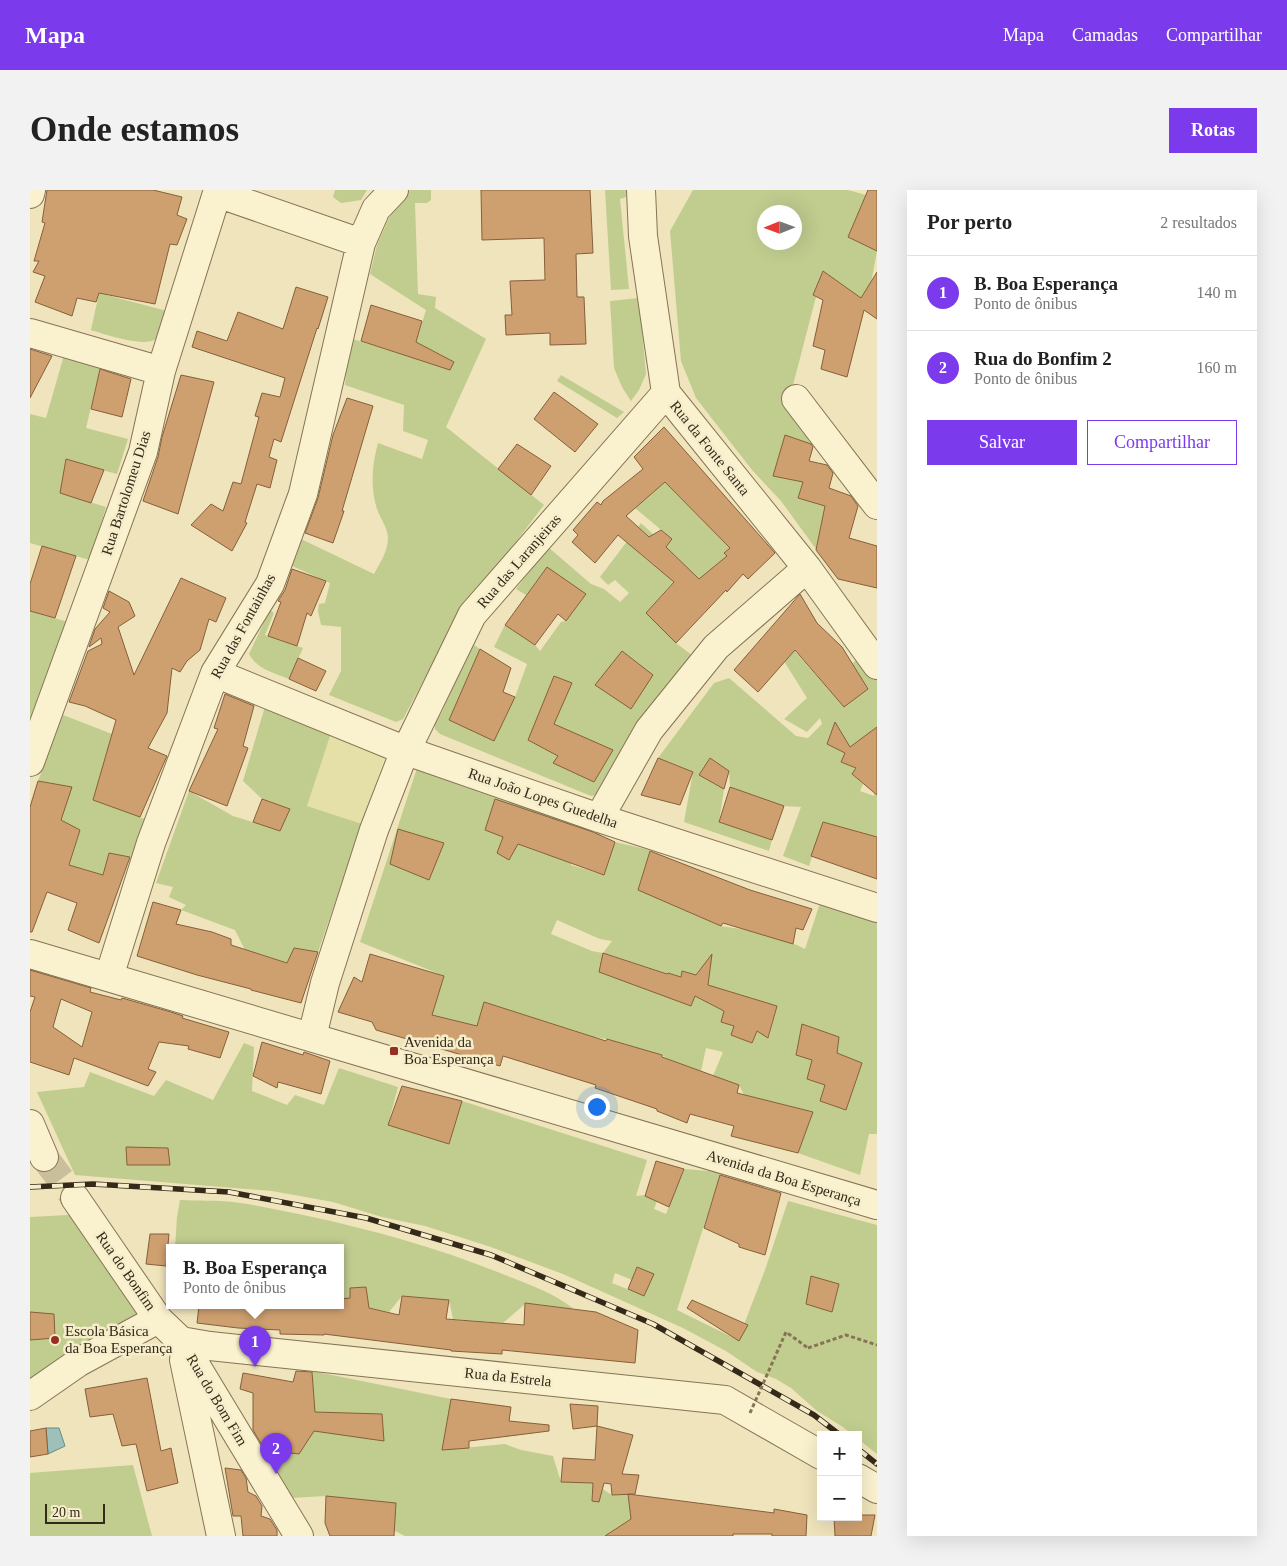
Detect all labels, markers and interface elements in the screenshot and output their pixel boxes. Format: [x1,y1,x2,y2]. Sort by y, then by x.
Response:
text: Mapa [25,22,85,48]
text: Mapa [1003,25,1044,45]
text: Camadas [1072,25,1138,45]
text: Compartilhar [1166,25,1262,45]
button: Rotas [1169,108,1257,153]
text: Onde estamos [30,110,239,149]
north arrow [757,205,802,250]
text: Por perto [927,210,1012,234]
text: 2 resultados [1160,214,1237,231]
text: B. Boa Esperança [974,273,1118,294]
text: 1 [939,284,947,301]
text: 140 m [1197,284,1237,301]
text: Ponto de ônibus [974,295,1077,312]
text: Rua do Bonfim 2 [974,348,1112,369]
text: 2 [939,359,947,376]
text: 160 m [1197,359,1237,376]
text: Ponto de ônibus [974,370,1077,387]
street label: Rua da Fonte Santa [667,397,753,499]
button: Salvar [927,420,1077,465]
button: Compartilhar [1087,420,1237,465]
street label: Rua Bartolomeu Dias [98,429,154,557]
street label: Rua das Laranjeiras [474,511,564,611]
street label: Rua das Fontainhas [208,571,279,681]
street label: Rua João Lopes Guedelha [466,765,620,831]
place label: Avenida da Boa Esperança [404,1034,494,1067]
marker: Avenida da Boa Esperança [388,1045,400,1057]
your location [584,1094,610,1120]
street label: Avenida da Boa Esperança [705,1147,864,1209]
street label: Rua do Bonfim [93,1229,159,1314]
popup [166,1244,344,1309]
text: B. Boa Esperança [183,1257,327,1278]
text: Ponto de ônibus [183,1279,286,1296]
place label: Escola Básica da Boa Esperança [65,1323,173,1356]
pin: 1 [239,1326,271,1367]
marker: Escola Básica da Boa Esperança [49,1334,61,1346]
street label: Rua do Bom Fim [183,1351,251,1449]
street label: Rua da Estrela [464,1364,553,1390]
map controls [817,1431,862,1521]
button: + [817,1431,862,1476]
pin: 2 [260,1433,292,1474]
button: − [817,1476,862,1521]
scale bar [45,1501,105,1524]
text: 20 m [52,1505,80,1520]

